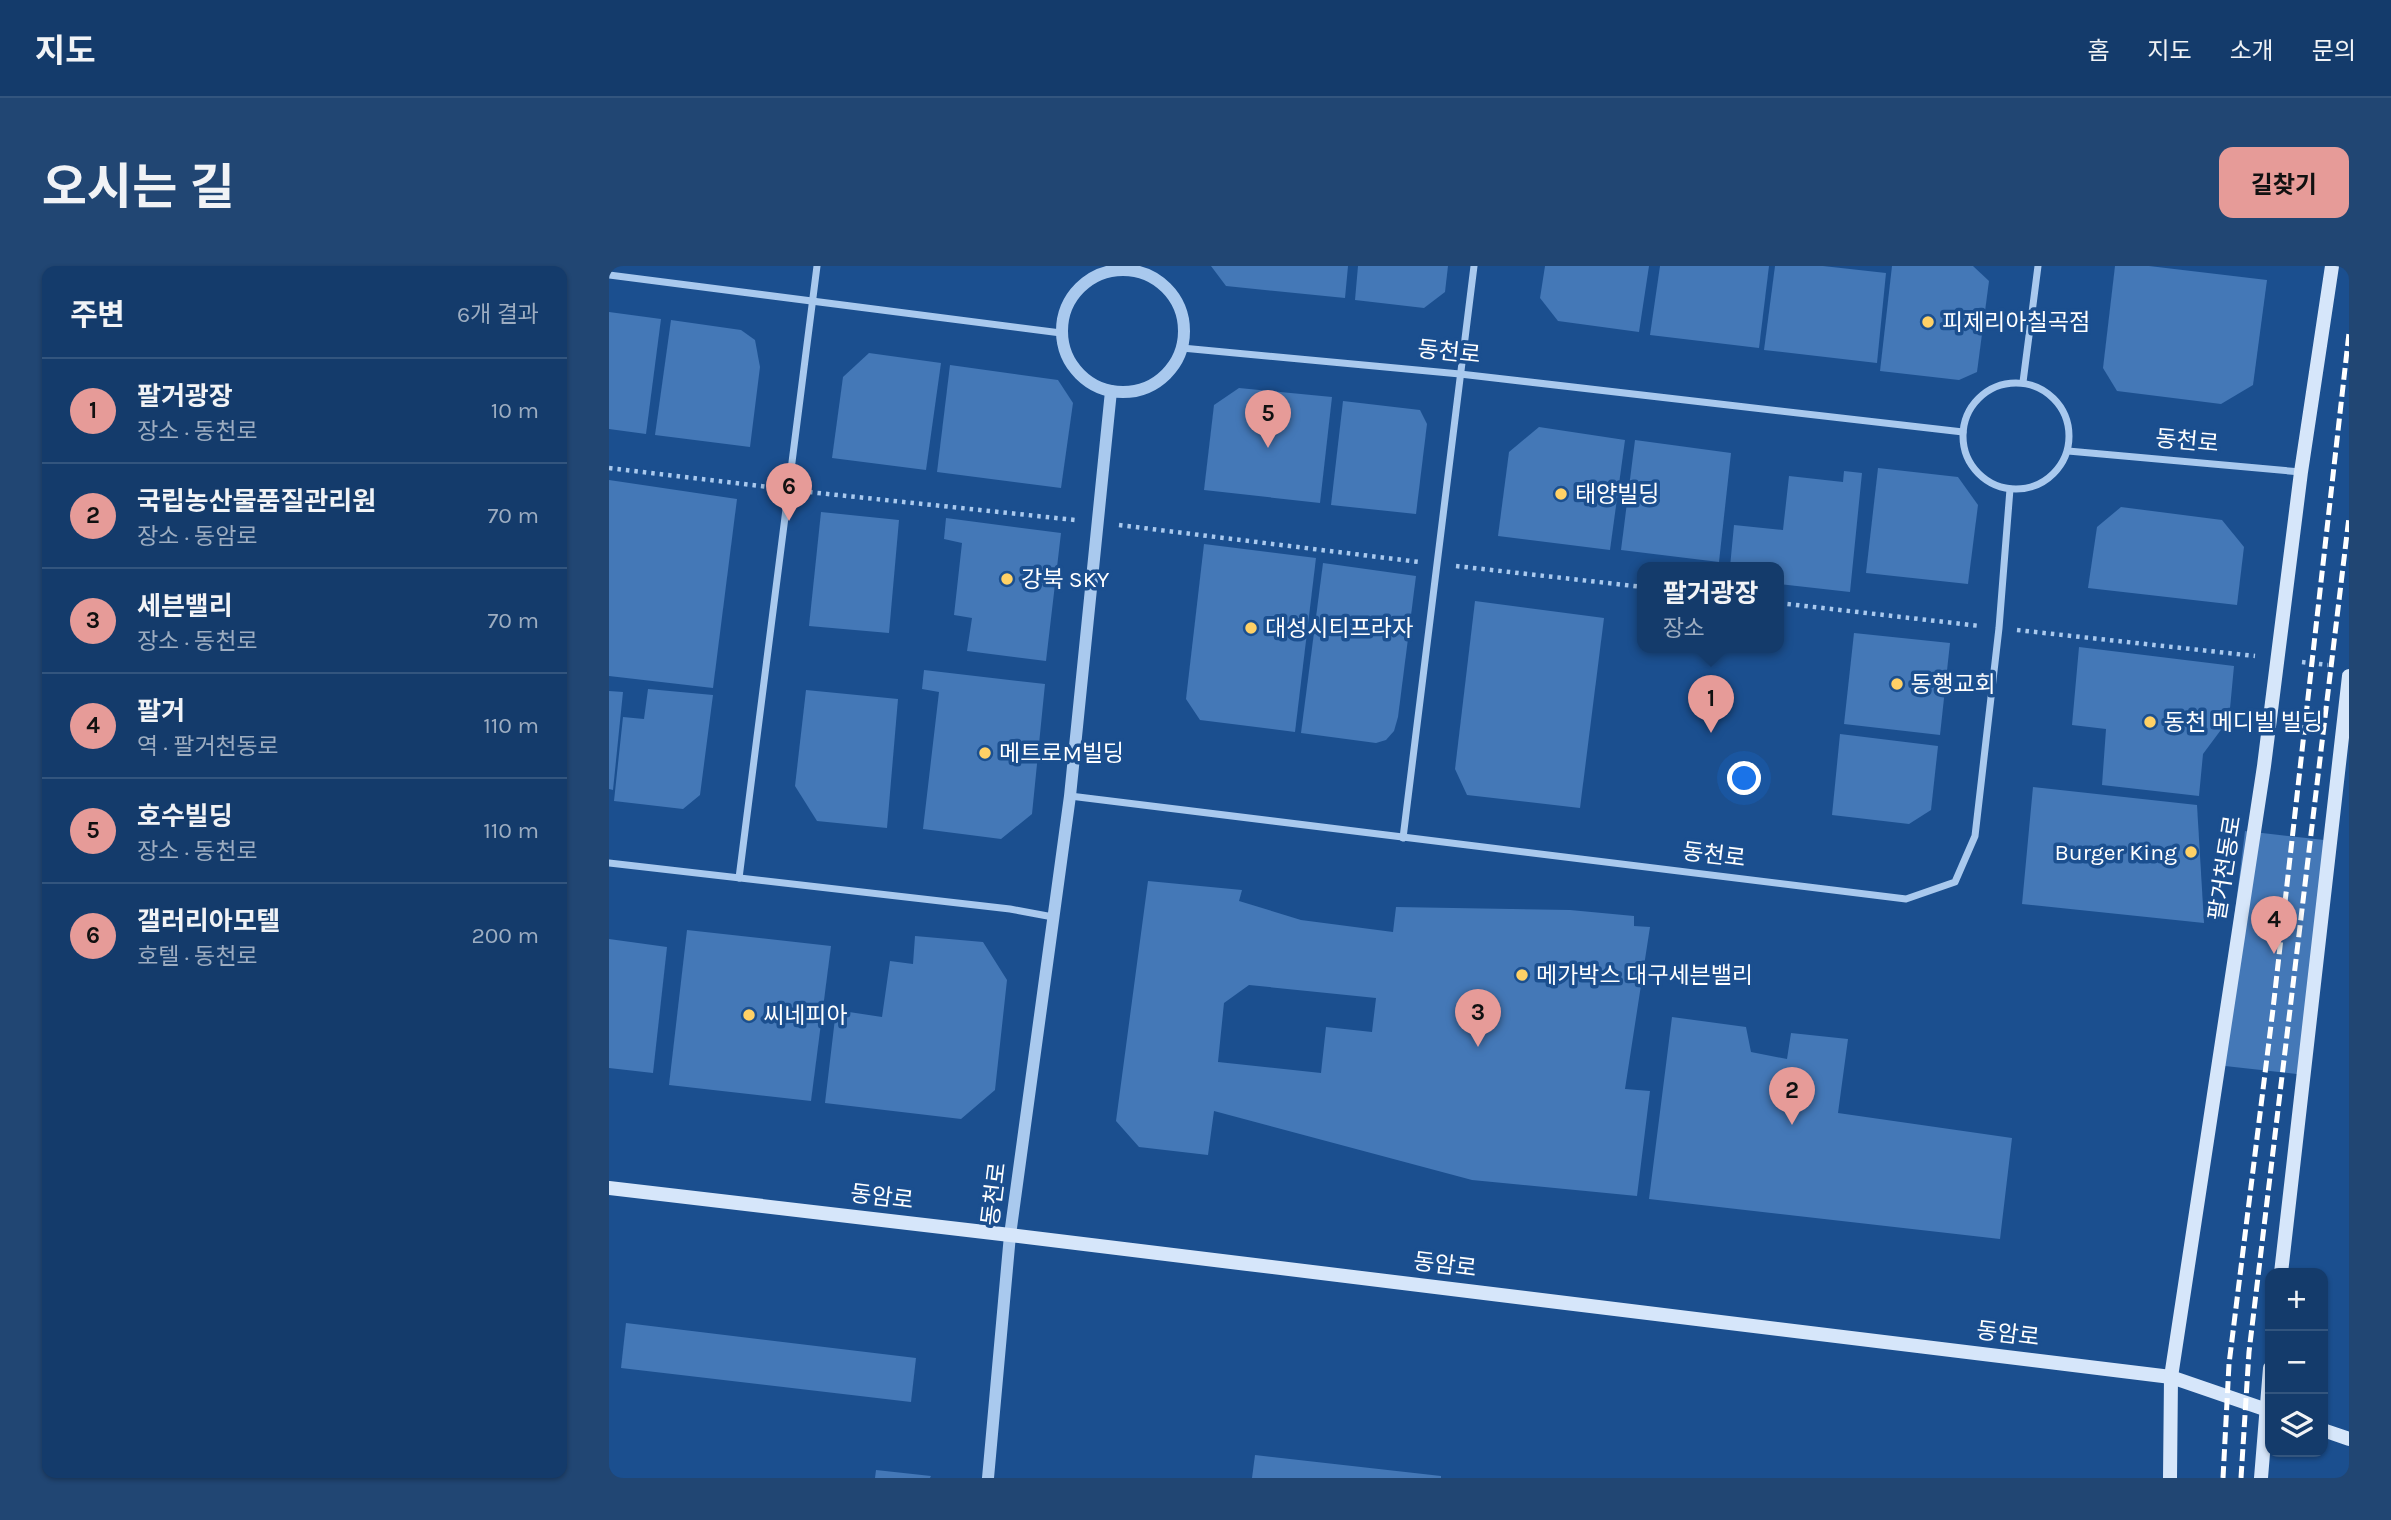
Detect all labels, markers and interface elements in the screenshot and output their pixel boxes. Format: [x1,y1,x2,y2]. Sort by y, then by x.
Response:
text: 지도 [35,32,96,70]
text: 홈 [2087,37,2109,65]
text: 지도 [2147,37,2192,65]
text: 소개 [2230,37,2274,65]
text: 문의 [2312,37,2356,65]
button: 길찾기 [2219,147,2349,218]
text: 오시는 길 [42,159,235,216]
text: 주변 [70,297,125,333]
text: 6개 결과 [457,301,539,328]
place label: 피제리아칠곡점 [1942,309,2090,336]
marker: 피제리아칠곡점 [1920,314,1936,330]
street label: 동천로 [1416,335,1482,369]
text: 팔거광장 [137,381,233,412]
pin: 5 [1245,390,1291,448]
text: 1 [89,397,97,424]
text: 10 m [491,397,539,424]
text: 장소 · 동천로 [137,418,258,445]
street label: 동천로 [2154,425,2220,457]
pin: 6 [766,463,812,521]
place label: 태양빌딩 [1575,481,1660,508]
text: 국립농산물품질관리원 [137,486,376,517]
marker: 태양빌딩 [1553,486,1569,502]
text: 2 [86,502,100,529]
text: 70 m [488,502,539,529]
text: 장소 · 동암로 [137,523,258,550]
popup [1637,562,1784,653]
place label: 강북 SKY [1021,566,1110,593]
marker: 강북 SKY [999,571,1015,587]
text: 팔거광장 [1663,578,1758,609]
text: 세븐밸리 [137,591,233,622]
text: 3 [86,607,100,634]
text: 70 m [488,607,539,634]
place label: 대성시티프라자 [1265,615,1413,642]
text: 장소 [1663,615,1705,642]
marker: 대성시티프라자 [1243,620,1259,636]
text: 장소 · 동천로 [137,628,258,655]
place label: 동행교회 [1911,671,1996,698]
pin: 1 [1688,675,1734,733]
marker: 동행교회 [1889,676,1905,692]
text: 팔거 [137,696,185,727]
place label: 동천 메디빌 빌딩 [2164,709,2323,736]
text: 4 [86,712,100,739]
text: 110 m [483,712,539,739]
marker: 동천 메디빌 빌딩 [2142,714,2158,730]
text: 역 · 팔거천동로 [137,733,279,760]
place label: 메트로M빌딩 [999,740,1124,767]
marker: 메트로M빌딩 [977,745,993,761]
your location [1727,761,1761,795]
text: 호수빌딩 [137,801,233,832]
street label: 팔거천동로 [2203,814,2247,922]
text: 5 [86,817,100,844]
text: 110 m [483,817,539,844]
text: 장소 · 동천로 [137,838,258,865]
street label: 동천로 [1681,838,1747,872]
place label: Burger King [2055,839,2177,866]
marker: Burger King [2183,844,2199,860]
pin: 4 [2251,896,2297,954]
text: 갤러리아모텔 [137,906,281,937]
text: 6 [86,922,100,949]
text: 200 m [471,922,539,949]
text: 호텔 · 동천로 [137,943,258,970]
place label: 메가박스 대구세븐밸리 [1536,962,1753,989]
marker: 메가박스 대구세븐밸리 [1514,967,1530,983]
pin: 3 [1455,989,1501,1047]
place label: 씨네피아 [763,1002,848,1029]
marker: 씨네피아 [741,1007,757,1023]
pin: 2 [1769,1067,1815,1125]
street label: 동천로 [977,1161,1011,1227]
street label: 동암로 [849,1180,915,1214]
street label: 동암로 [1412,1248,1478,1282]
map controls [2265,1268,2328,1457]
button: + [2265,1268,2328,1331]
street label: 동암로 [1975,1317,2041,1351]
button: − [2265,1331,2328,1394]
button: layers [2265,1394,2328,1457]

